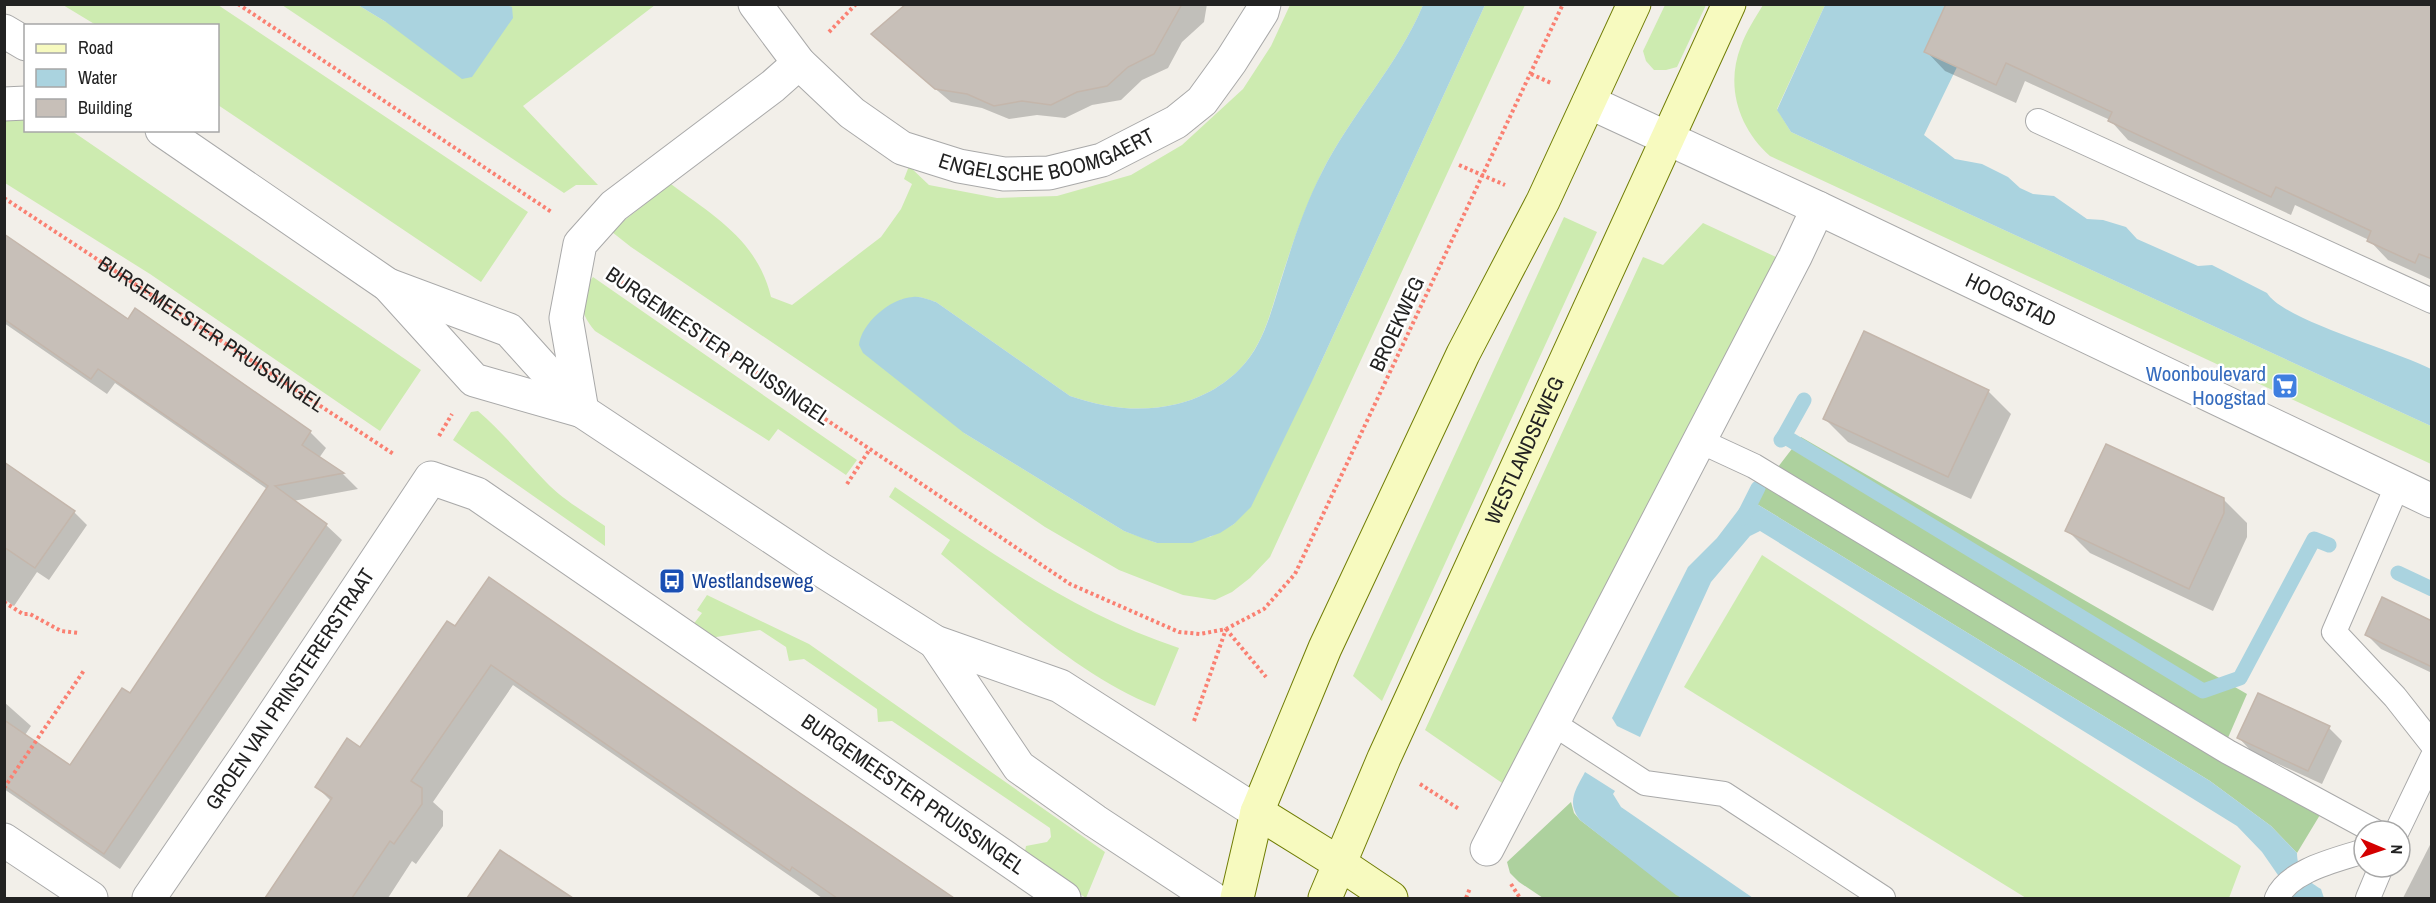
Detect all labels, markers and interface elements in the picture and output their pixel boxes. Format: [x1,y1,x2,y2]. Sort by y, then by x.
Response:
legend [24,24,219,132]
text: Road [78,35,113,60]
text: Water [78,65,117,90]
text: Building [78,95,133,120]
street label: ENGELSCHE BOOMGAERT [935,120,1159,188]
street label: BURGEMEESTER PRUISSINGEL [93,249,331,419]
street label: BURGEMEESTER PRUISSINGEL [600,259,837,432]
street label: HOOGSTAD [1961,266,2061,334]
street label: BROEKWEG [1362,272,1431,376]
place label: Woonboulevard Hoogstad [2146,359,2266,412]
supermarket icon: Woonboulevard Hoogstad [2270,371,2300,401]
street label: WESTLANDSEWEG [1478,372,1571,529]
street label: GROEN VAN PRINSTERERSTRAAT [198,562,381,815]
bus stop icon: Westlandseweg [657,566,687,596]
place label: Westlandseweg [692,566,814,595]
street label: BURGEMEESTER PRUISSINGEL [796,707,1031,881]
north arrow [2352,819,2412,879]
text: N [2386,844,2408,855]

